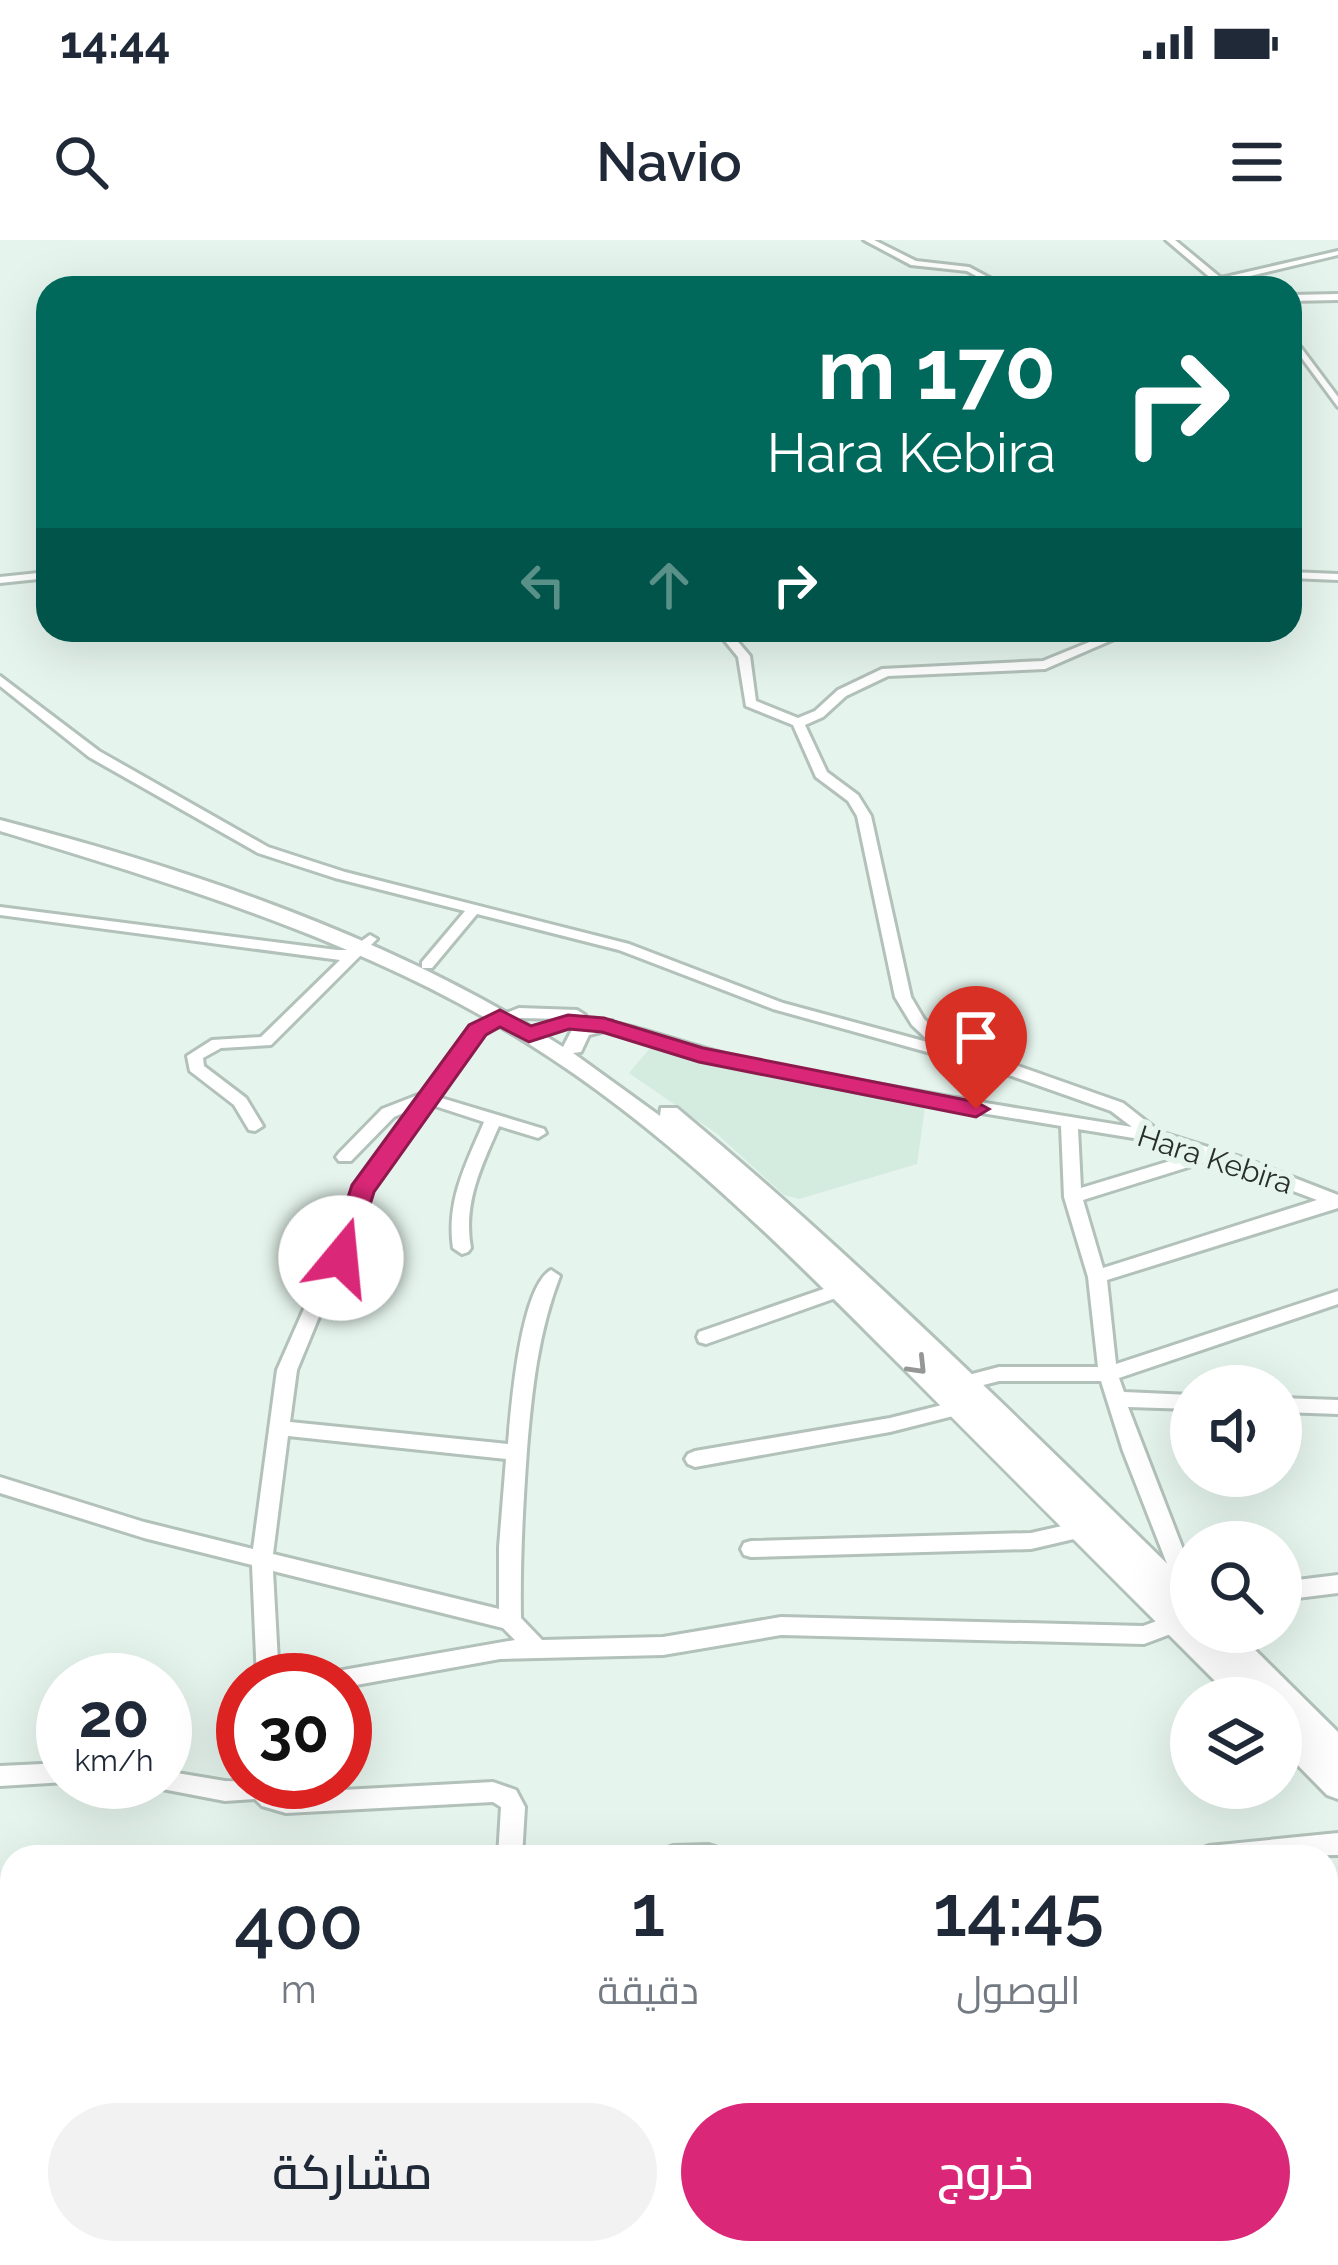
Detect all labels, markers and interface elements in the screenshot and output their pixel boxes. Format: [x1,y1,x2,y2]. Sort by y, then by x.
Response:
text: 14:44 [60,16,170,69]
icon: search [48,129,114,195]
icon: menu [1224,129,1290,195]
text: Navio [596,130,742,194]
text: 170 m [817,320,1056,419]
icon: right [1098,324,1254,480]
text: Hara Kebira [767,421,1056,485]
icon: left [510,552,576,618]
icon: ahead [636,552,702,618]
icon: right [762,552,828,618]
pin [925,986,1027,1109]
icon: arrive [943,1004,1009,1070]
street label: Hara Kebira [1133,1118,1297,1201]
position arrow [278,1195,404,1321]
one-way arrow [904,1352,926,1374]
map controls [1170,1365,1302,1809]
button: sound [1170,1365,1302,1497]
button: search [1170,1521,1302,1653]
speed limit sign: 30 [216,1653,372,1809]
button: layers [1170,1677,1302,1809]
text: 20 [79,1681,149,1751]
text: km/h [74,1743,154,1778]
text: 1 [631,1868,665,1953]
text: 14:45 [933,1868,1104,1953]
text: 400 [234,1881,363,1966]
text: m [281,1966,317,2012]
text: دقيقة [597,1967,699,2013]
text: الوصول [956,1967,1081,2013]
button: مشاركة [48,2103,657,2241]
button: خروج [681,2103,1290,2241]

